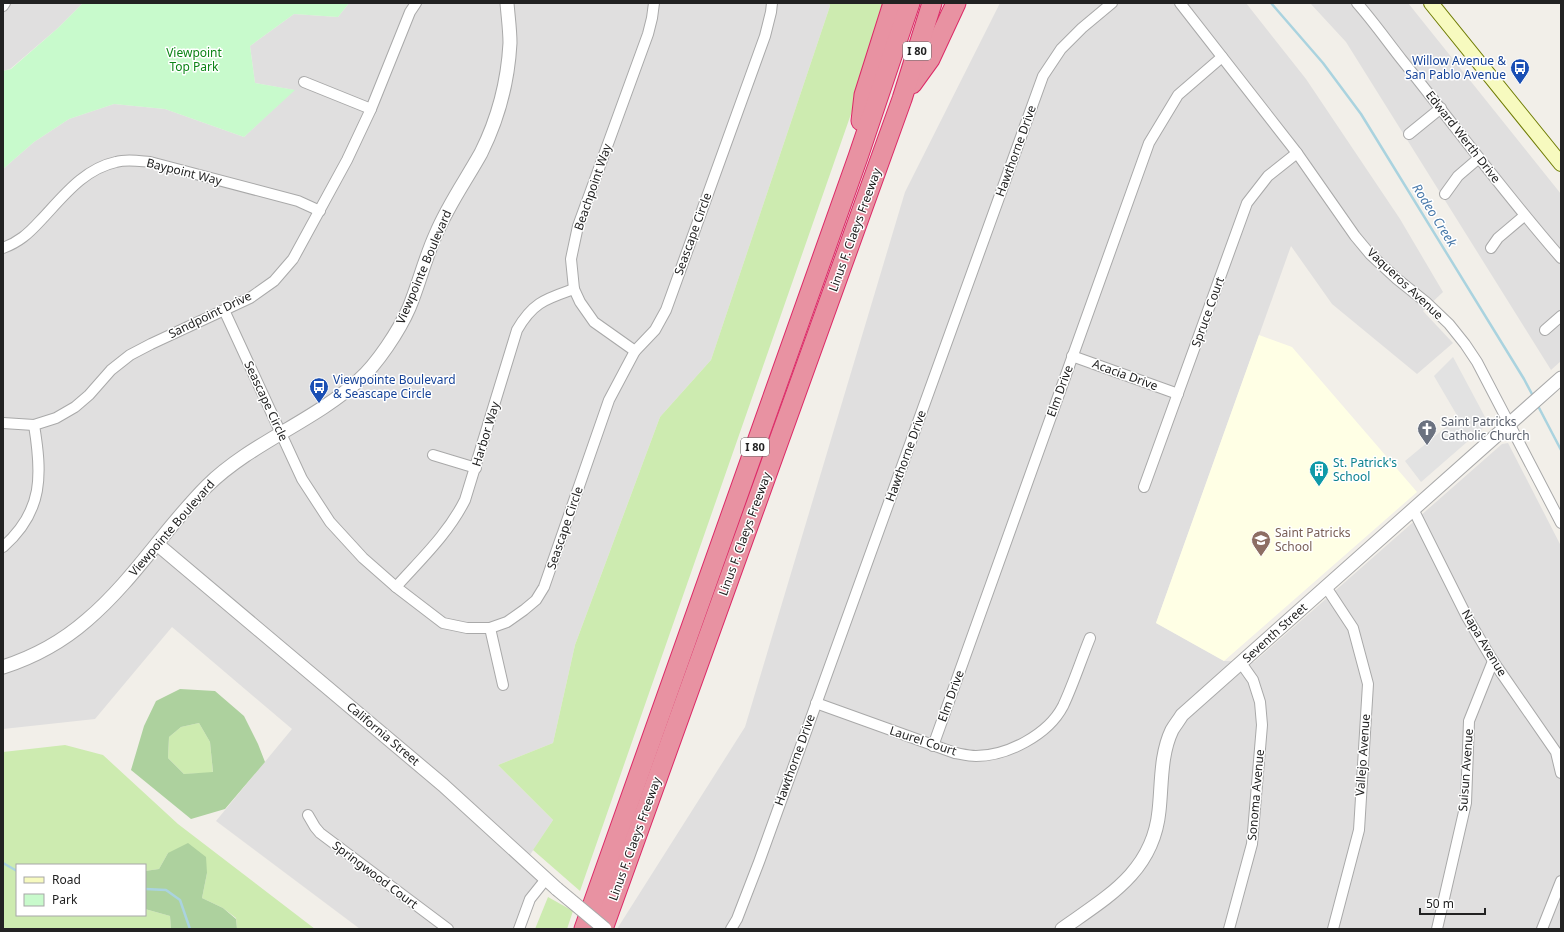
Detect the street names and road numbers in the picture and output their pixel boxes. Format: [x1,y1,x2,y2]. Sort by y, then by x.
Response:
road number: I 80 [903,42,931,60]
street label: Edward Werth Drive [1422,87,1505,186]
street label: Hawthorne Drive [991,103,1040,199]
street label: Beachpoint Way [570,140,616,233]
street label: Baypoint Way [145,154,224,189]
street label: Linus F. Claeys Freeway [824,165,885,294]
street label: Seascape Circle [670,190,715,277]
street label: Viewpointe Boulevard [392,207,455,327]
street label: Vaqueros Avenue [1364,244,1447,324]
street label: Spruce Court [1187,274,1228,349]
street label: Sandpoint Drive [165,287,254,342]
street label: Acacia Drive [1090,355,1161,394]
street label: Seascape Circle [240,358,293,444]
street label: Elm Drive [1042,362,1077,419]
street label: Harbor Way [468,398,504,468]
street label: Hawthorne Drive [881,408,930,504]
road number: I 80 [741,438,769,456]
street label: Linus F. Claeys Freeway [714,469,775,598]
street label: Viewpointe Boulevard [125,476,218,580]
street label: Seascape Circle [542,484,587,572]
street label: Seventh Street [1239,599,1311,666]
street label: Napa Avenue [1458,606,1511,680]
street label: Elm Drive [933,667,968,724]
street label: California Street [343,698,424,770]
street label: Hawthorne Drive [770,712,819,808]
street label: Vallejo Avenue [1351,713,1374,797]
street label: Laurel Court [887,722,960,760]
street label: Suisun Avenue [1454,728,1477,812]
street label: Sonoma Avenue [1243,748,1268,841]
street label: Linus F. Claeys Freeway [604,774,665,903]
street label: Springwood Court [329,837,422,913]

